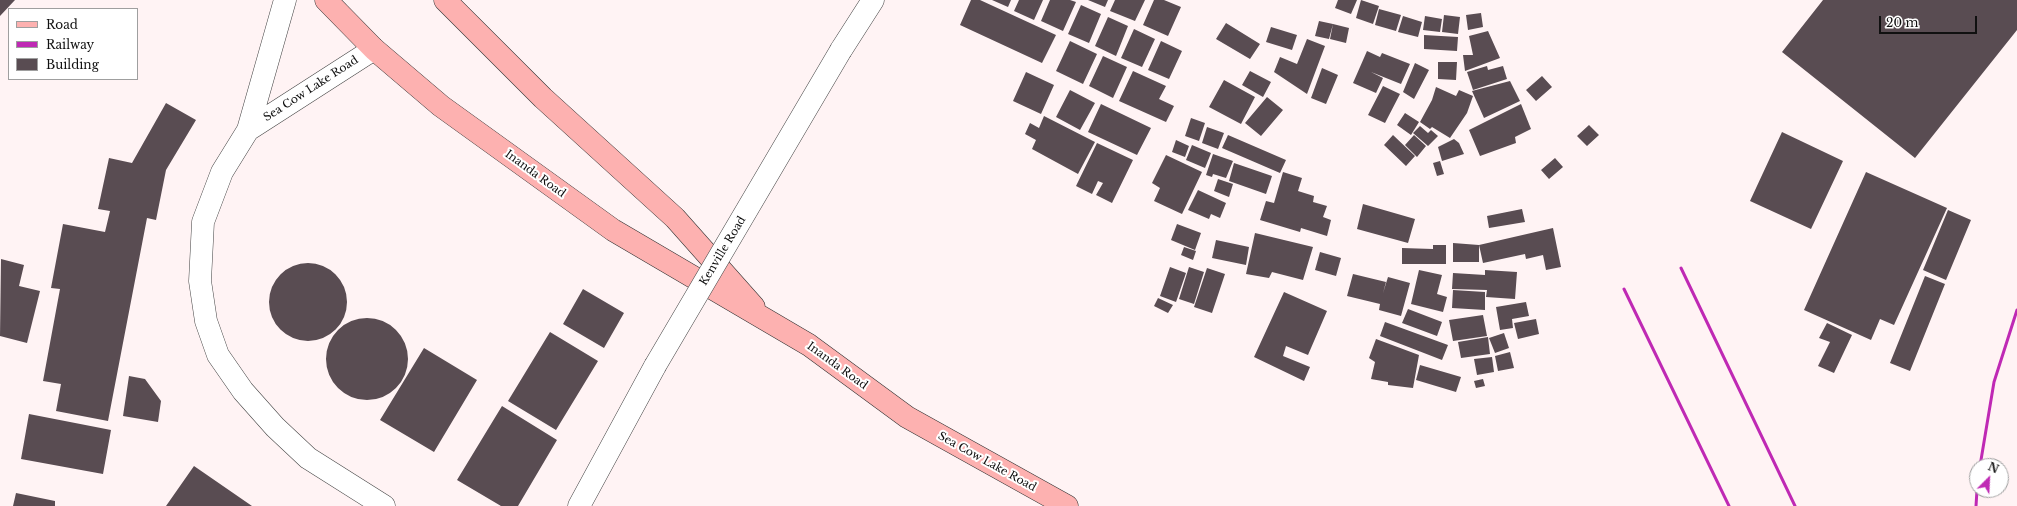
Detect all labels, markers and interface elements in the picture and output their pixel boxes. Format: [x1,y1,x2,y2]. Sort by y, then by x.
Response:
legend [8,8,138,80]
scale bar [1881,8,1979,34]
text: 20 m [1886,15,1918,30]
text: Road [46,17,78,32]
text: Railway [46,37,94,52]
street label: Sea Cow Lake Road [261,53,361,125]
text: Building [46,57,99,72]
street label: Inanda Road [502,148,568,200]
street label: Kenville Road [697,214,749,288]
street label: Inanda Road [804,340,870,392]
street label: Sea Cow Lake Road [936,430,1038,494]
north arrow [1969,458,2009,498]
text: N [1986,459,2001,476]

